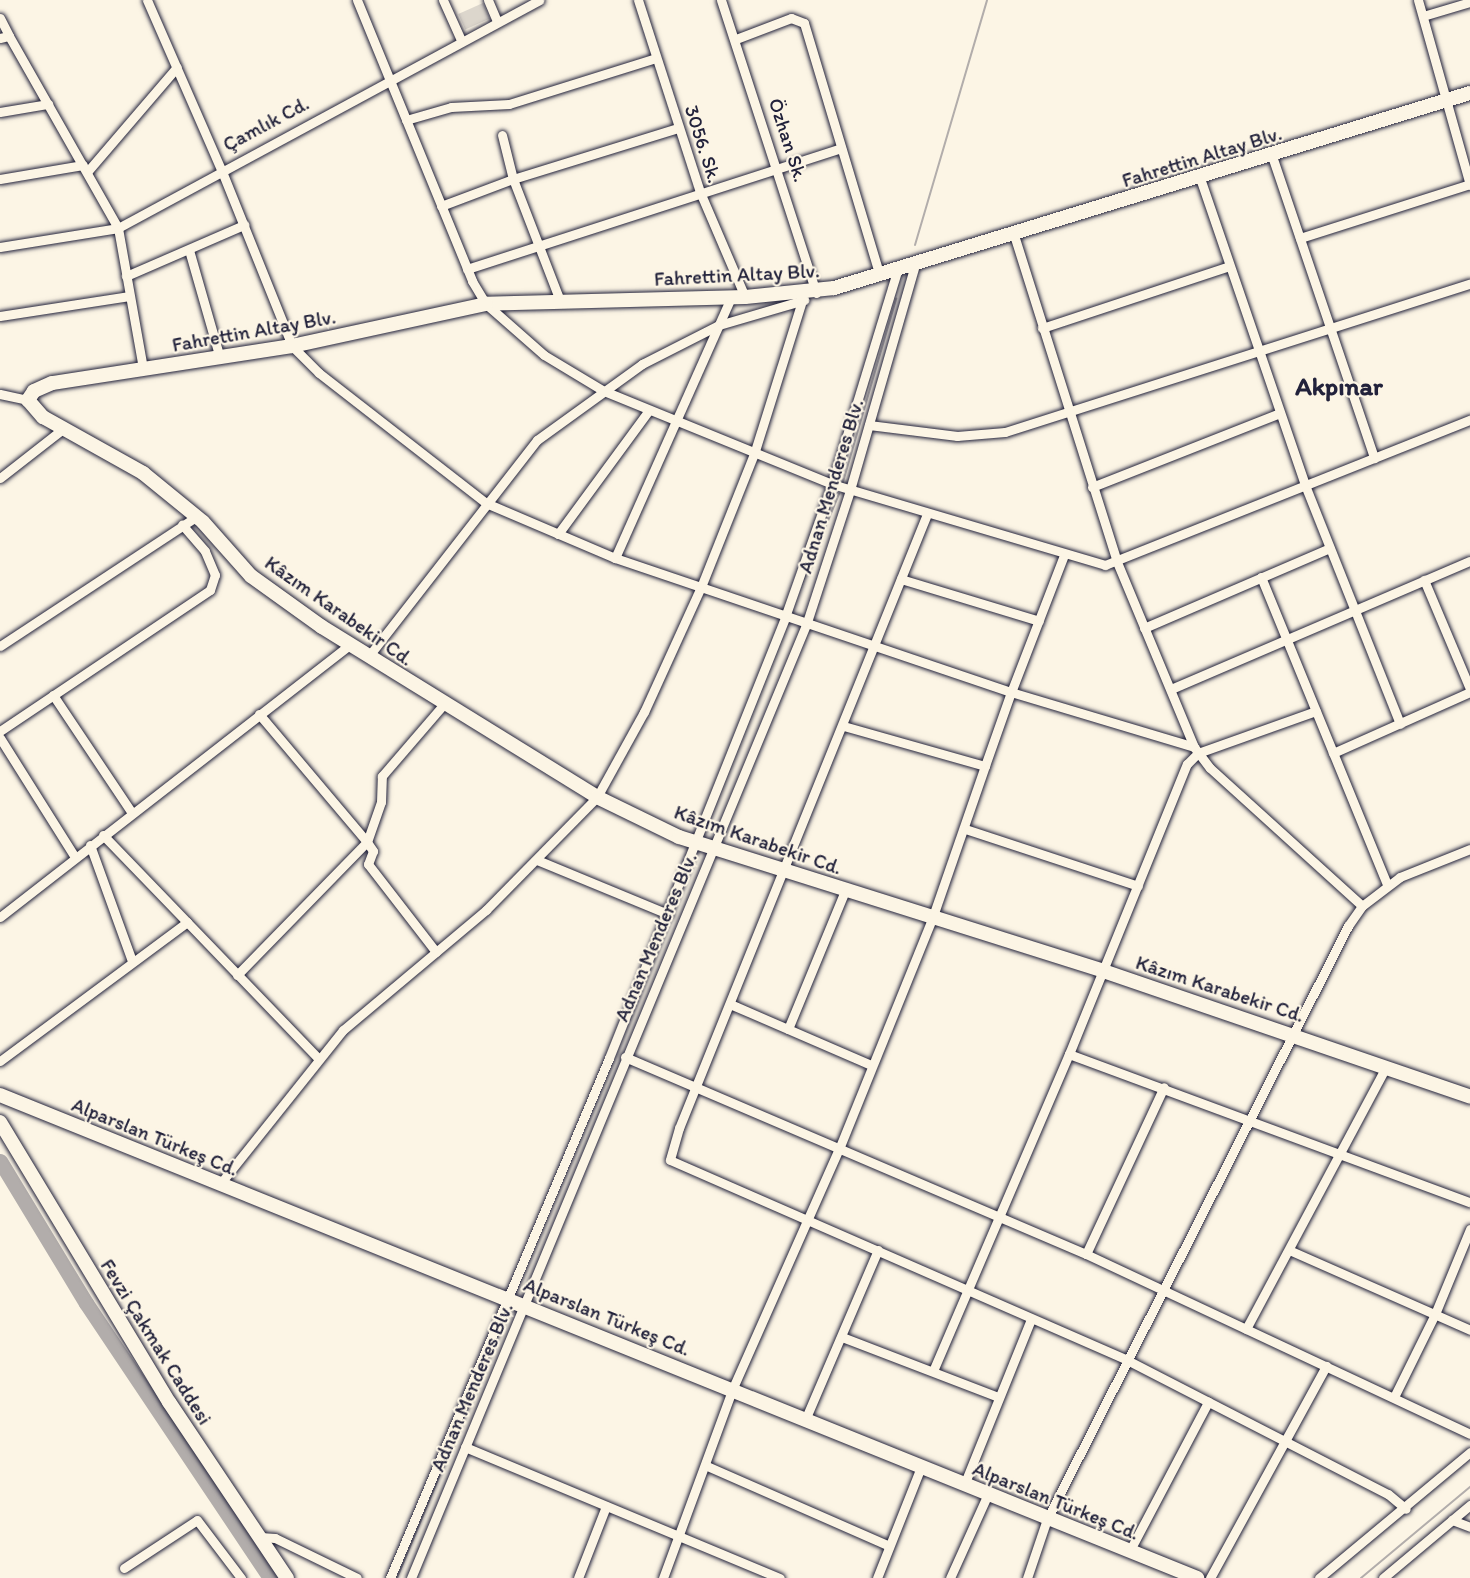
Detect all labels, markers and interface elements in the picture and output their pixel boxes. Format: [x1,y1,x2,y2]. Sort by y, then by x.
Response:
street label: Çamlık Cd. [219,91,313,157]
street label: Özhan Sk. [763,95,813,185]
street label: 3056. Sk. [679,102,727,186]
street label: Fahrettin Altay Blv. [1119,121,1285,193]
street label: Fahrettin Altay Blv. [653,259,821,291]
street label: Fahrettin Altay Blv. [170,305,338,357]
district label: Akpınar [1295,371,1383,403]
street label: Adnan Menderes Blv. [793,396,869,576]
street label: Kâzım Karabekir Cd. [260,551,418,671]
street label: Kâzım Karabekir Cd. [671,800,845,880]
street label: Adnan Menderes Blv. [610,849,702,1025]
street label: Kâzım Karabekir Cd. [1132,950,1308,1028]
street label: Alparslan Türkeş Cd. [68,1093,242,1181]
street label: Fevzi Çakmak Caddesi [95,1255,217,1429]
street label: Alparslan Türkeş Cd. [520,1273,694,1361]
street label: Adnan Menderes Blv. [426,1299,518,1475]
street label: Alparslan Türkeş Cd. [969,1457,1143,1545]

